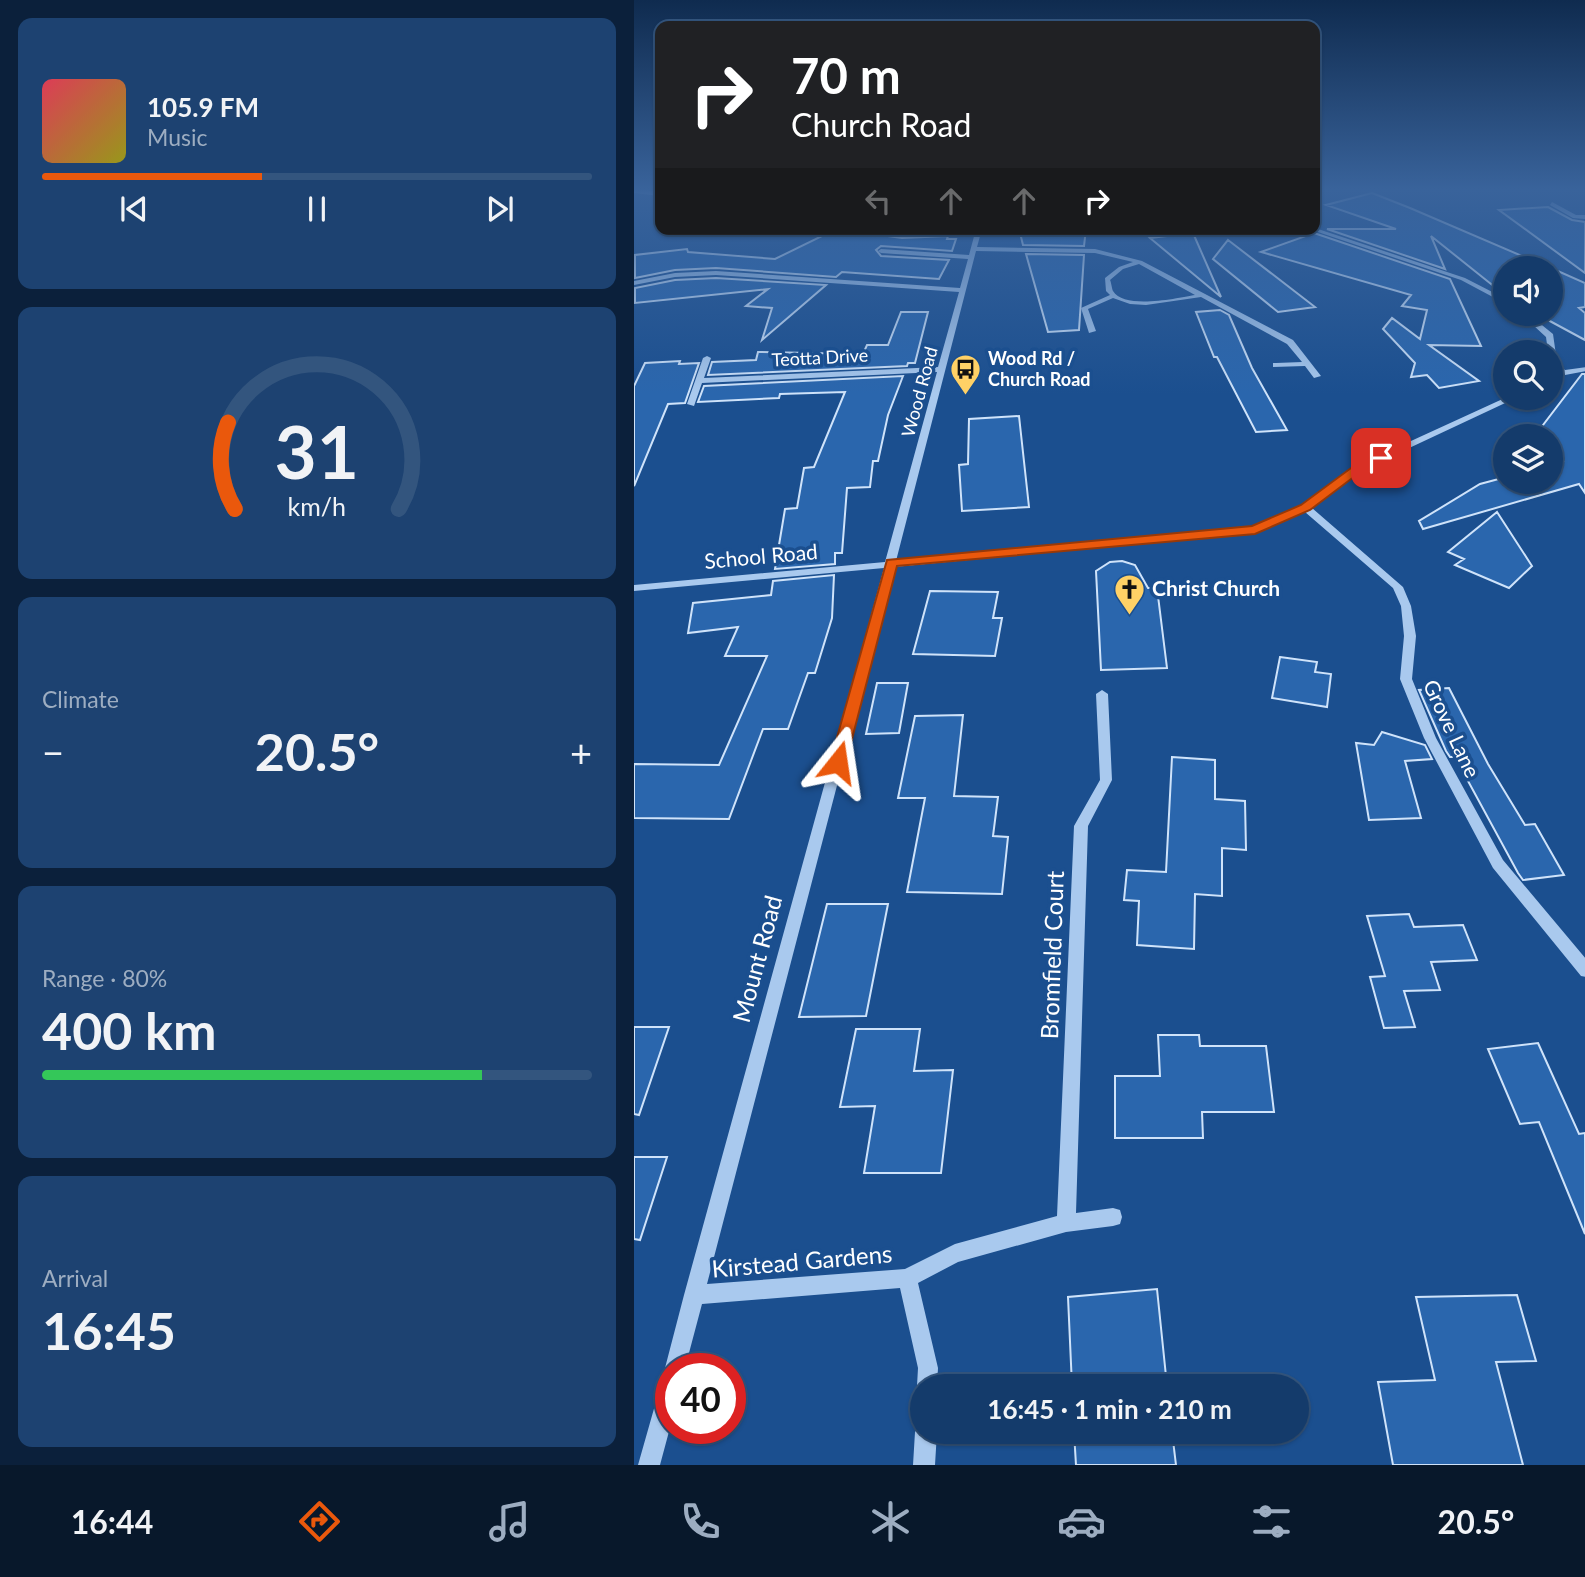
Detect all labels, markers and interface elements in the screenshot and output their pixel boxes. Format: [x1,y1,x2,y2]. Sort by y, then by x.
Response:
text: 70 m [791,46,901,104]
icon: right [676,49,767,140]
text: 105.9 FM [147,91,259,123]
text: Church Road [791,105,971,144]
text: Music [147,123,207,151]
icon: left [859,182,897,220]
icon: ahead [932,182,970,220]
icon: ahead [1005,182,1043,220]
icon: right [1078,182,1116,220]
icon: previous [115,190,153,228]
icon: pause [298,190,336,228]
icon: next [481,190,519,228]
map controls [1493,256,1563,494]
button: sound [1493,256,1563,326]
button: search [1493,340,1563,410]
street label: Teotta Drive [771,343,869,371]
street label: Wood Road [896,344,942,439]
place label: Wood Rd / Church Road [988,347,1091,390]
bus stop icon: Wood Rd / Church Road [948,352,982,396]
text: 31 [275,408,359,496]
button: layers [1493,424,1563,494]
pin [1351,428,1411,488]
icon: arrive [1362,439,1400,477]
text: km/h [288,491,346,521]
street label: School Road [703,538,819,573]
church icon: Christ Church [1112,572,1146,616]
place label: Christ Church [1152,575,1280,600]
street label: Grove Lane [1419,675,1486,781]
text: Climate [42,685,119,713]
text: 20.5° [255,720,379,782]
position arrow [801,725,875,799]
text: − [42,729,64,775]
text: + [570,729,592,775]
street label: Bromfield Court [1034,870,1069,1040]
street label: Mount Road [726,892,787,1025]
text: Range · 80% [42,964,167,992]
text: 400 km [42,999,216,1061]
street label: Kirstead Gardens [710,1238,893,1283]
text: Arrival [42,1264,108,1292]
text: 16:45 [42,1299,176,1361]
speed limit sign: 40 [655,1353,746,1444]
text: 16:45 · 1 min · 210 m [987,1393,1232,1425]
icon: directions [295,1497,344,1546]
icon: music [485,1497,534,1546]
icon: phone [676,1497,725,1546]
icon: climate [866,1497,915,1546]
icon: car [1057,1497,1106,1546]
icon: filters [1247,1497,1296,1546]
text: 16:44 [71,1502,153,1541]
text: 20.5° [1438,1502,1514,1541]

